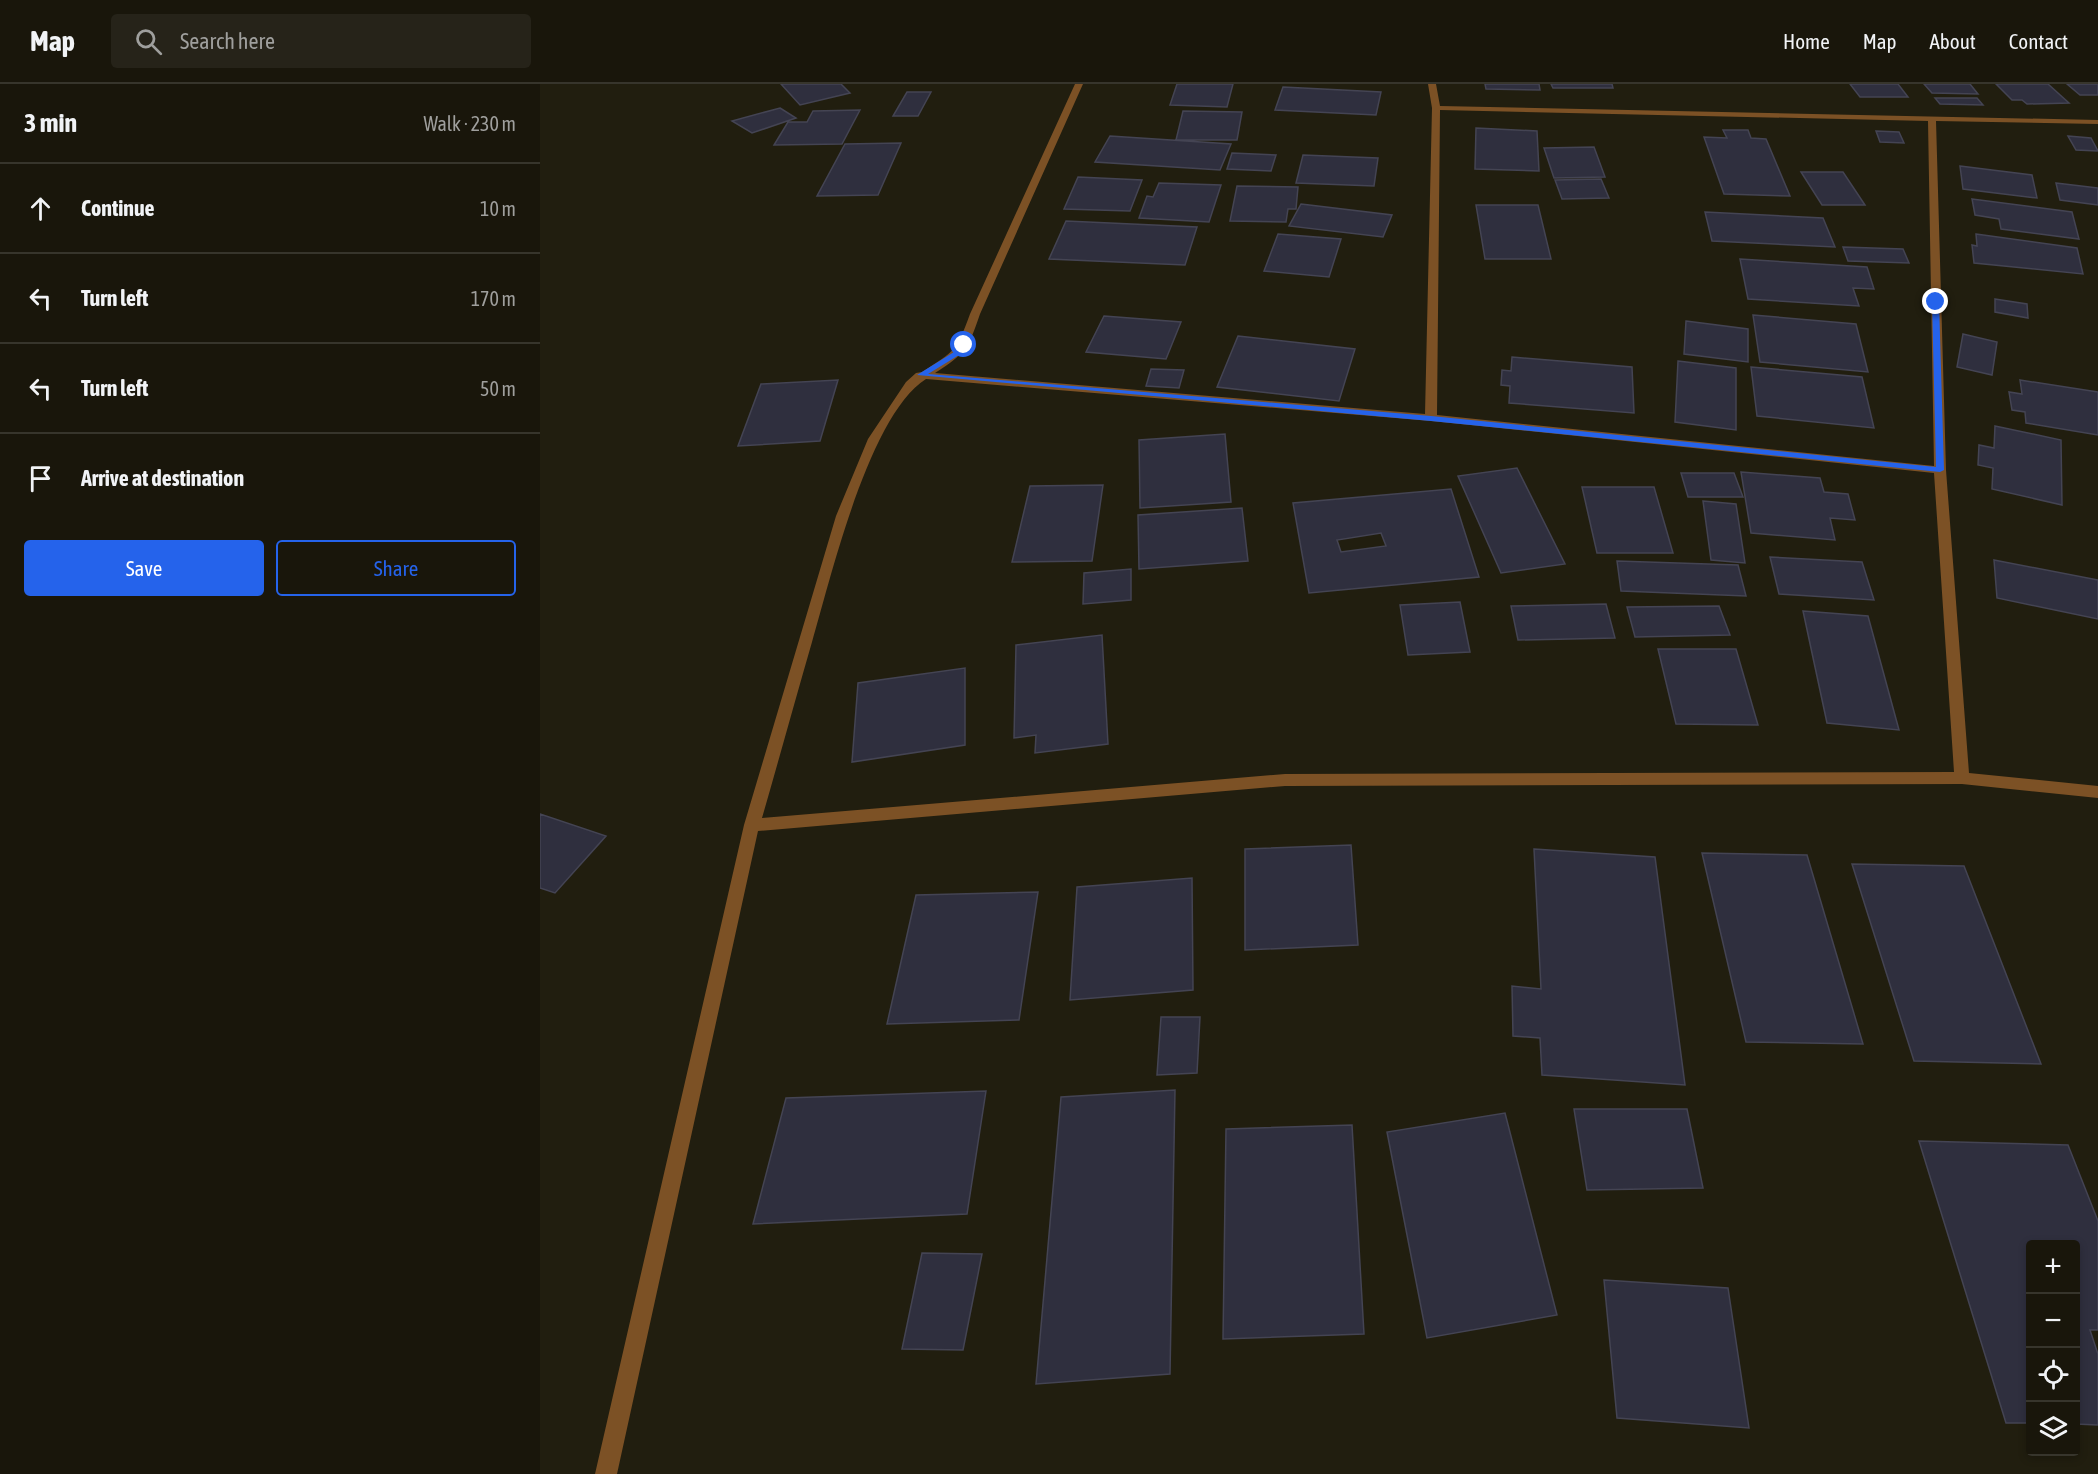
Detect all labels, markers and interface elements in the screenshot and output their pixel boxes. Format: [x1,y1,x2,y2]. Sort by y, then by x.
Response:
search box [111,14,531,68]
text: Map [30,25,75,57]
icon: search [132,25,165,58]
text: Search here [180,28,275,54]
text: Home [1783,29,1830,53]
text: Map [1863,29,1897,53]
text: About [1930,29,1976,53]
text: Contact [2009,29,2068,53]
text: 3 min [24,108,77,138]
text: Walk · 230 m [424,112,516,135]
icon: ahead [24,192,57,225]
text: Continue [81,195,155,221]
text: 10 m [480,197,516,220]
icon: left [24,282,57,315]
text: Turn left [81,285,148,311]
text: 170 m [471,287,516,310]
route end [1922,288,1948,314]
route start [950,331,976,357]
icon: left [24,372,57,405]
text: Turn left [81,375,148,401]
text: 50 m [480,377,516,400]
icon: arrive [24,462,57,495]
text: Arrive at destination [81,465,244,491]
button: Save [24,540,264,596]
button: Share [276,540,516,596]
map controls [2026,1240,2080,1456]
button: + [2026,1240,2080,1294]
button: − [2026,1294,2080,1348]
button: locate [2026,1348,2080,1402]
button: layers [2026,1402,2080,1456]

